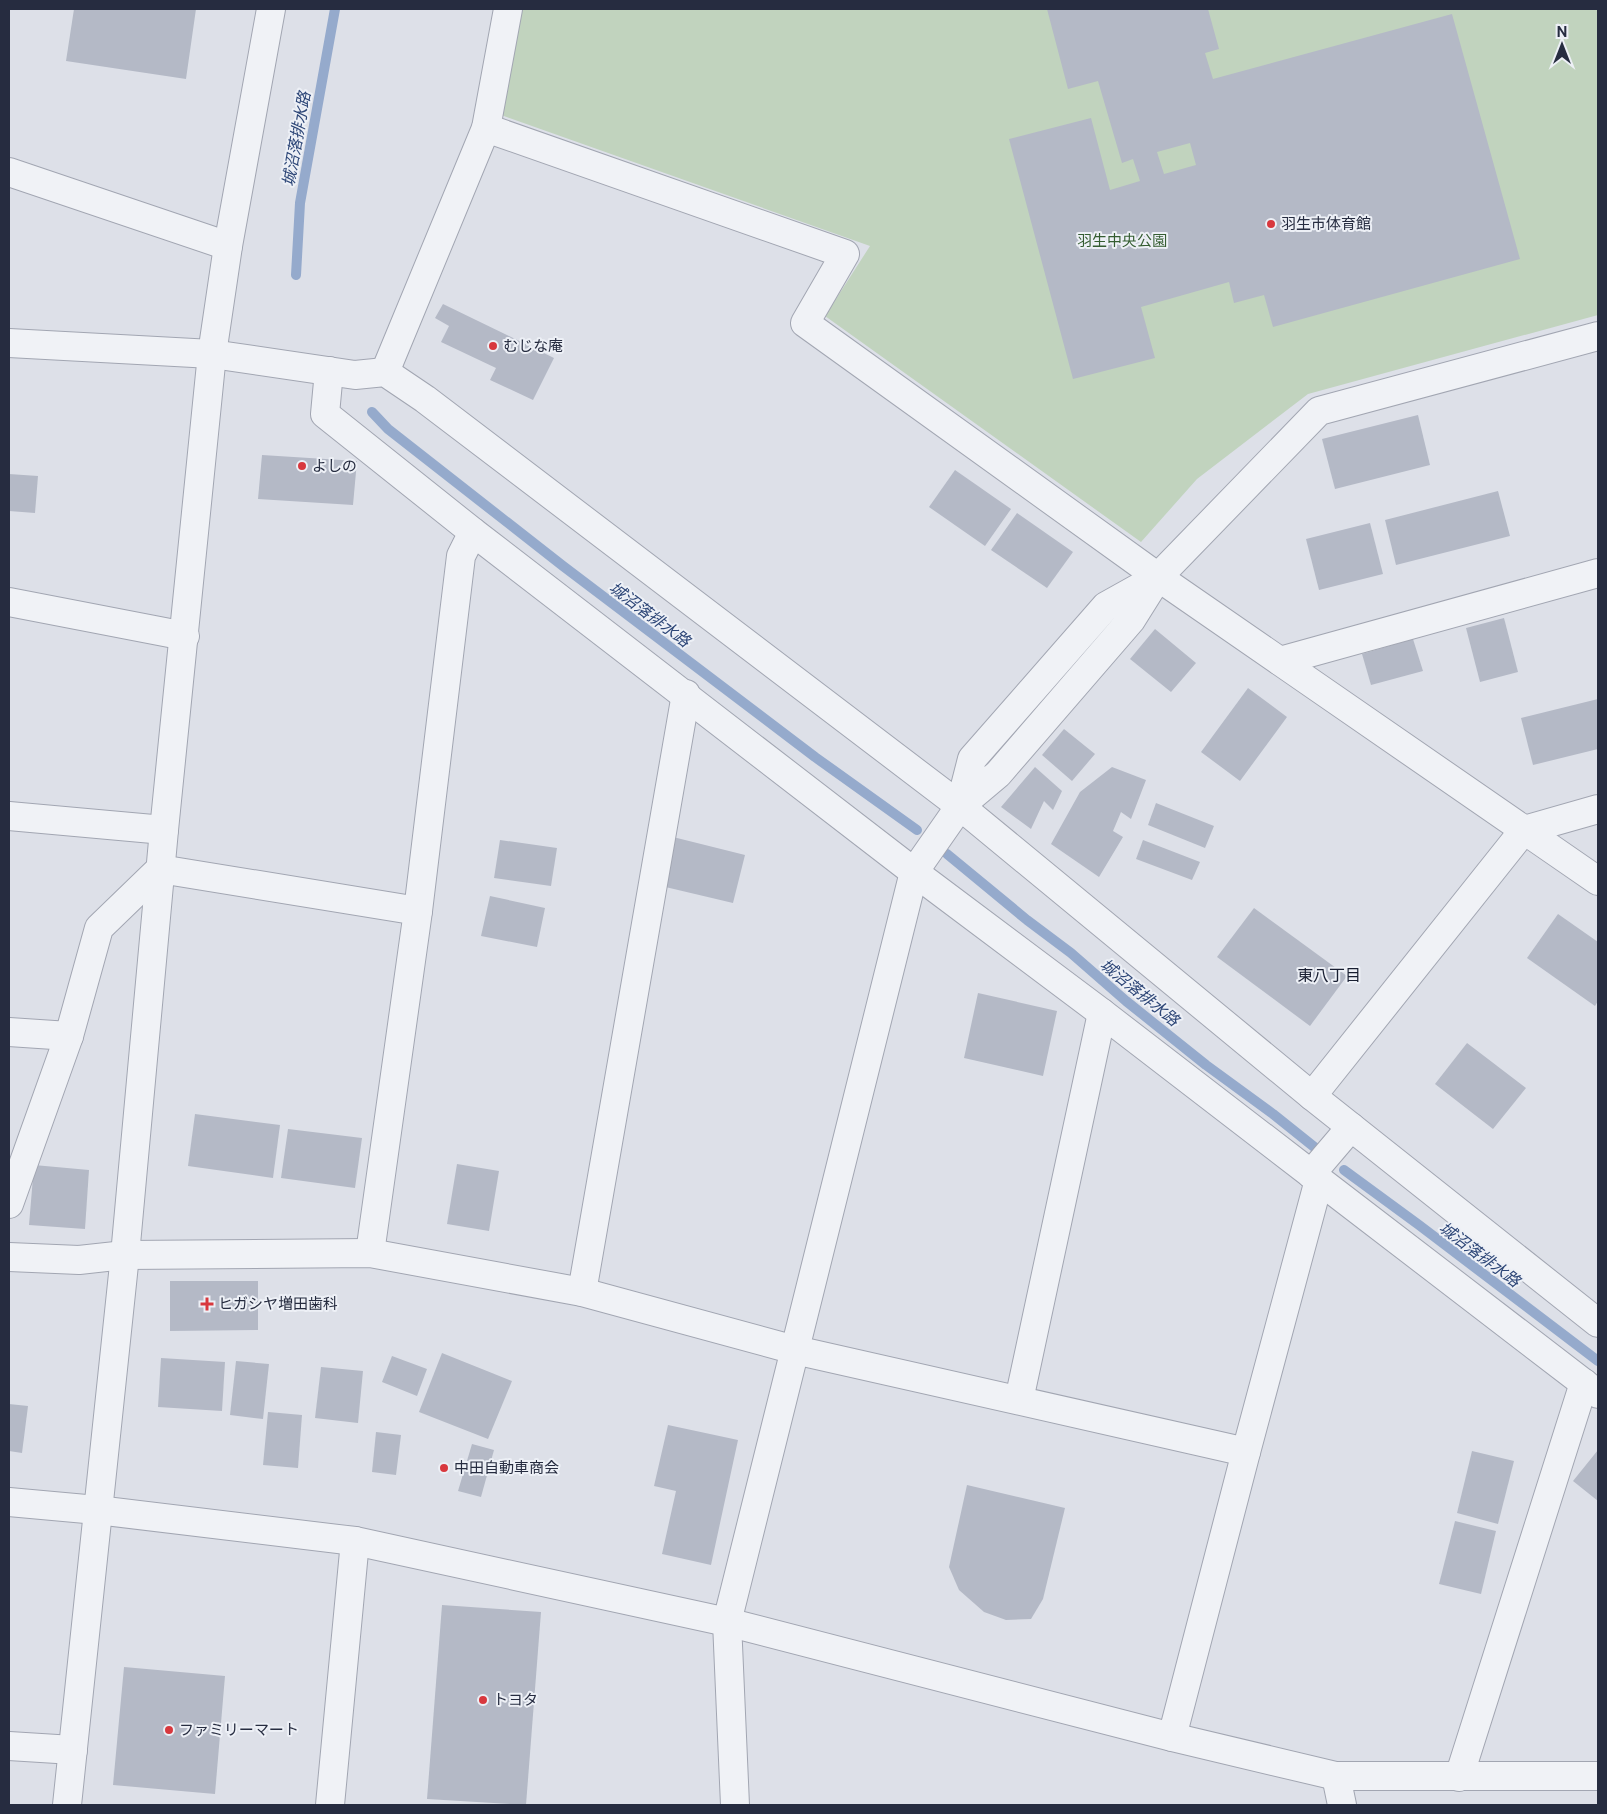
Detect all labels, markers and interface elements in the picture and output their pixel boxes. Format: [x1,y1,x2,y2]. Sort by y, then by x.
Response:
north arrow [1537,20,1587,70]
text: N [1557,24,1567,40]
water label: 城沼落排水路 [279,88,315,188]
place label: 羽生市体育館 [1281,215,1371,232]
marker: 羽生市体育館 [1265,218,1277,230]
park label: 羽生中央公園 [1077,232,1167,249]
place label: むじな庵 [503,337,563,354]
marker: むじな庵 [487,340,499,352]
place label: よしの [312,457,357,474]
marker: よしの [296,460,308,472]
water label: 城沼落排水路 [606,578,695,652]
water label: 城沼落排水路 [1096,955,1185,1031]
district label: 東八丁目 [1297,966,1361,985]
water label: 城沼落排水路 [1436,1218,1525,1292]
place label: ヒガシヤ増田歯科 [218,1295,338,1312]
marker: ヒガシヤ増田歯科 [200,1297,214,1311]
place label: 中田自動車商会 [454,1459,559,1476]
marker: 中田自動車商会 [438,1462,450,1474]
place label: トヨタ [493,1691,538,1708]
marker: トヨタ [477,1694,489,1706]
place label: ファミリーマート [179,1721,299,1738]
marker: ファミリーマート [163,1724,175,1736]

